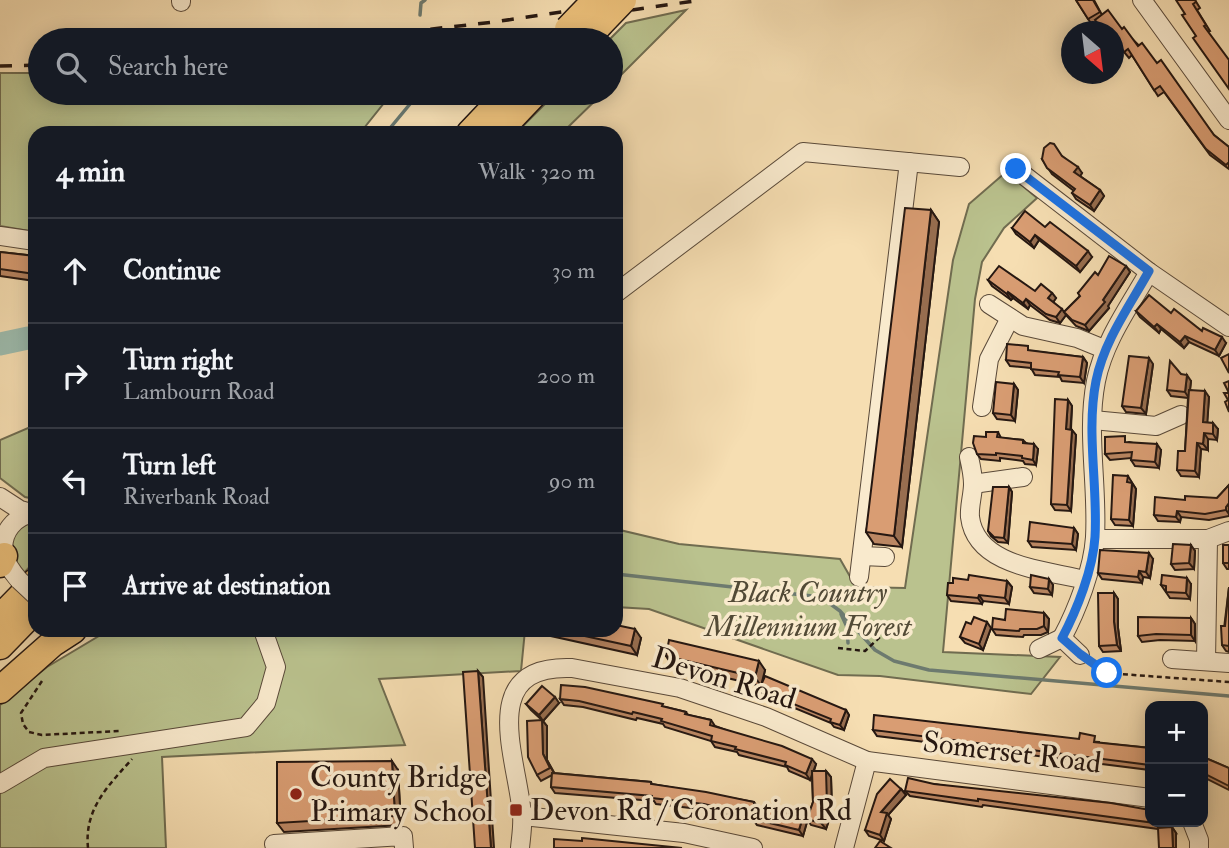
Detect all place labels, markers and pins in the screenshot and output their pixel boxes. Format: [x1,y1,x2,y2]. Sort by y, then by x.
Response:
place label: County Bridge Primary School [310,759,494,830]
marker: County Bridge Primary School [288,786,304,802]
place label: Devon Rd / Coronation Rd [530,792,852,829]
marker: Devon Rd / Coronation Rd [508,802,524,818]

